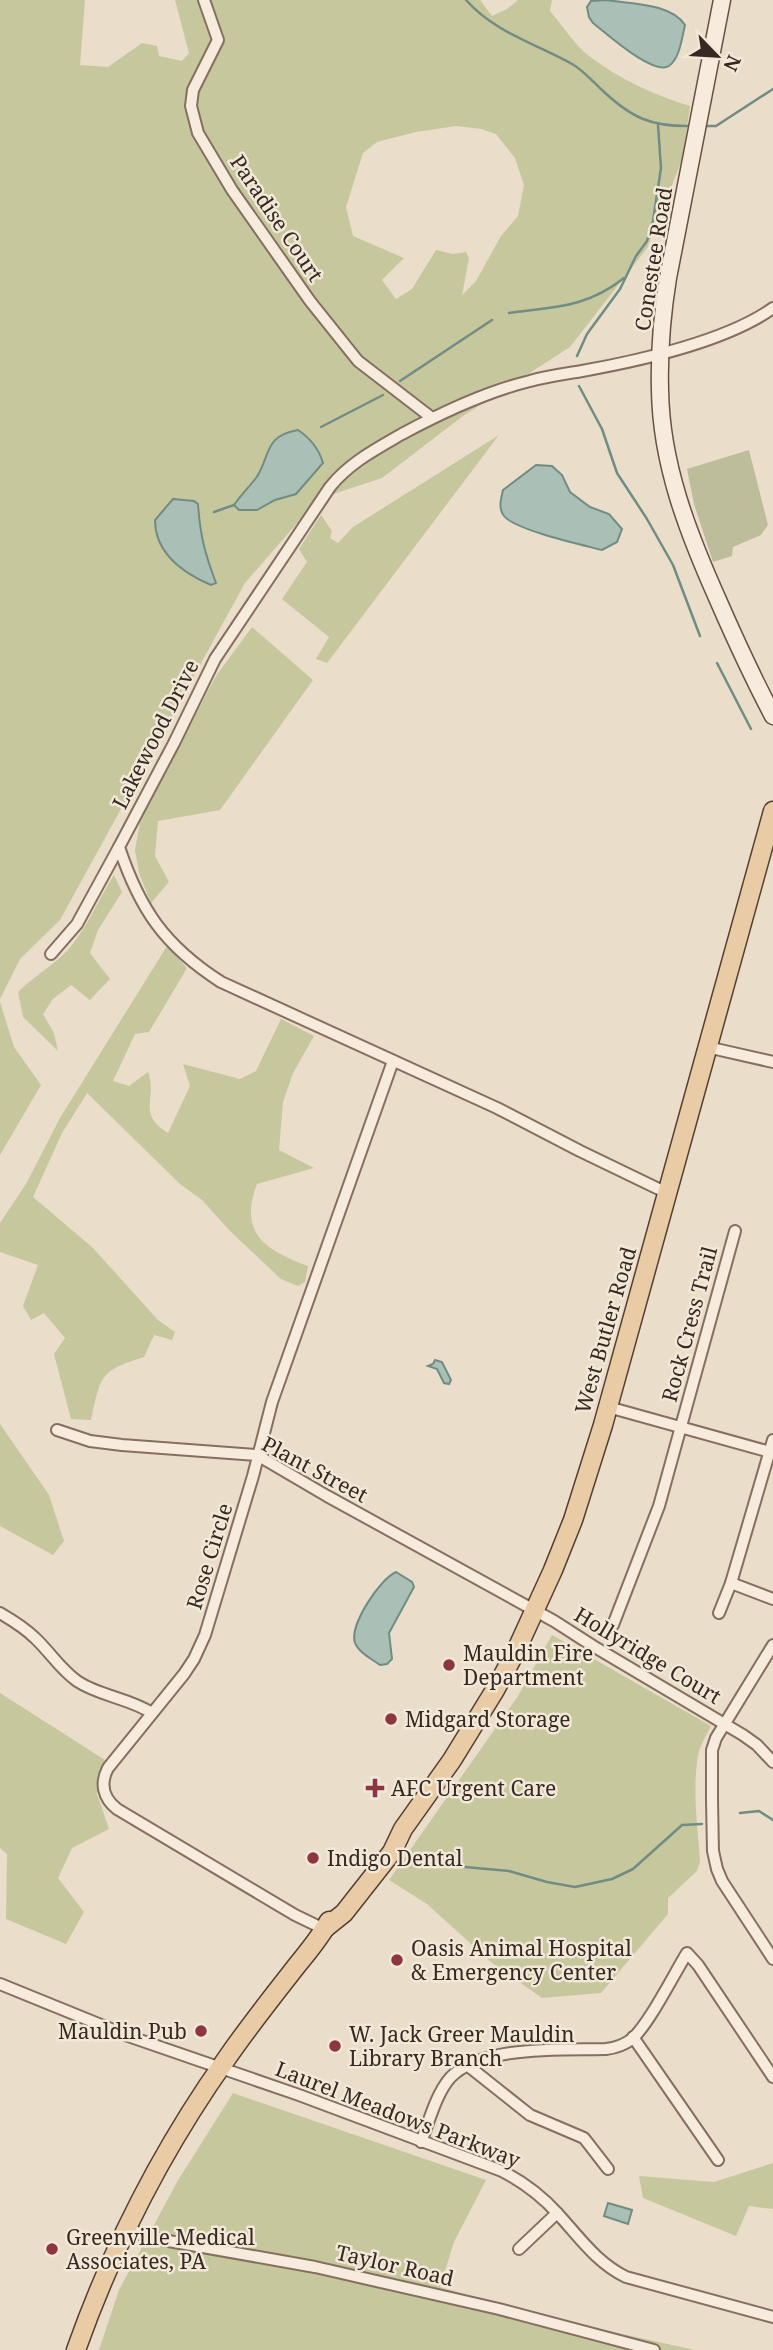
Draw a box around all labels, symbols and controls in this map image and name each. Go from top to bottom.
north arrow [682,21,752,91]
text: N [717,51,747,75]
street label: Paradise Court [224,149,330,287]
street label: Conestee Road [628,185,678,333]
street label: Lakewood Drive [105,655,205,813]
street label: West Butler Road [568,1243,642,1417]
street label: Rock Cress Trail [655,1243,723,1405]
street label: Plant Street [257,1429,373,1509]
street label: Rose Circle [180,1499,238,1613]
street label: Hollyridge Court [569,1600,727,1710]
place label: Mauldin Fire Department [463,1639,593,1691]
marker: Mauldin Fire Department [441,1657,457,1673]
place label: Midgard Storage [405,1705,570,1733]
marker: Midgard Storage [383,1711,399,1727]
place label: AFC Urgent Care [391,1774,556,1802]
marker: AFC Urgent Care [365,1778,385,1798]
place label: Indigo Dental [327,1844,463,1872]
marker: Indigo Dental [305,1850,321,1866]
place label: Oasis Animal Hospital & Emergency Center [411,1934,632,1986]
marker: Oasis Animal Hospital & Emergency Center [389,1952,405,1968]
place label: Mauldin Pub [58,2017,187,2045]
place label: W. Jack Greer Mauldin Library Branch [349,2020,574,2072]
marker: Mauldin Pub [193,2023,209,2039]
marker: W. Jack Greer Mauldin Library Branch [327,2038,343,2054]
street label: Laurel Meadows Parkway [272,2054,525,2174]
place label: Greenville Medical Associates, PA [66,2223,255,2275]
street label: Taylor Road [333,2238,457,2292]
marker: Greenville Medical Associates, PA [44,2241,60,2257]

